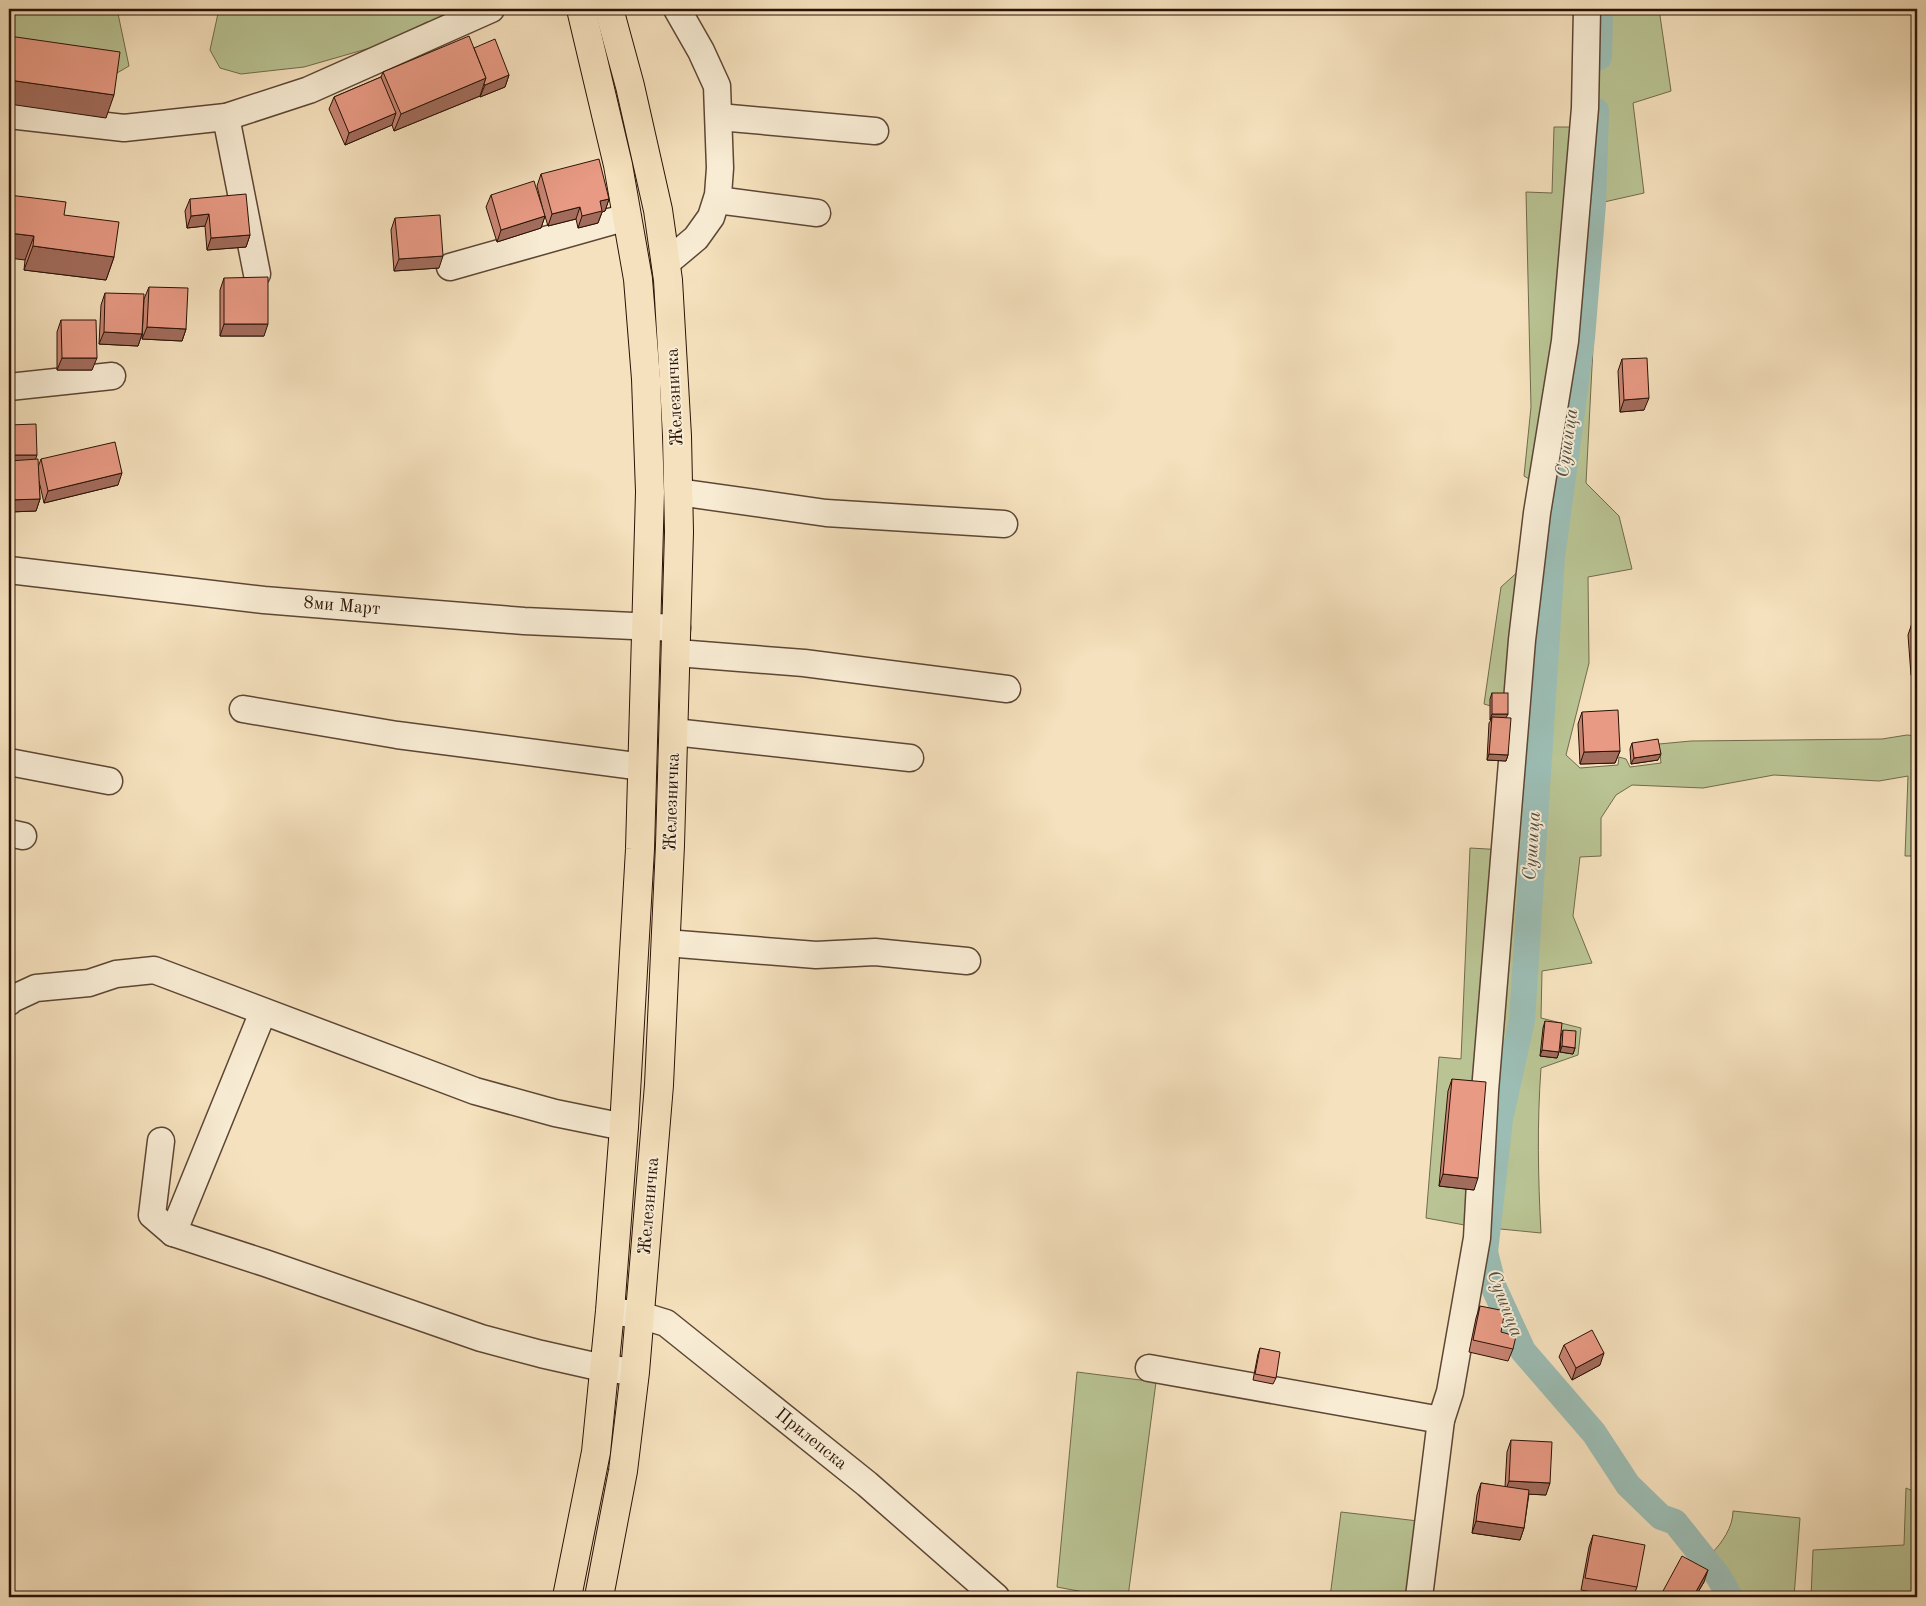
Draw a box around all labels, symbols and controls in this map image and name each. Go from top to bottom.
street label: Железничка [663,347,687,446]
water label: Сушица [1554,407,1582,479]
street label: 8ми Март [303,594,381,618]
street label: Железничка [661,753,683,851]
water label: Сушица [1521,811,1545,881]
street label: Железничка [636,1156,662,1256]
water label: Сушица [1483,1268,1525,1340]
street label: Прилепска [772,1405,850,1473]

